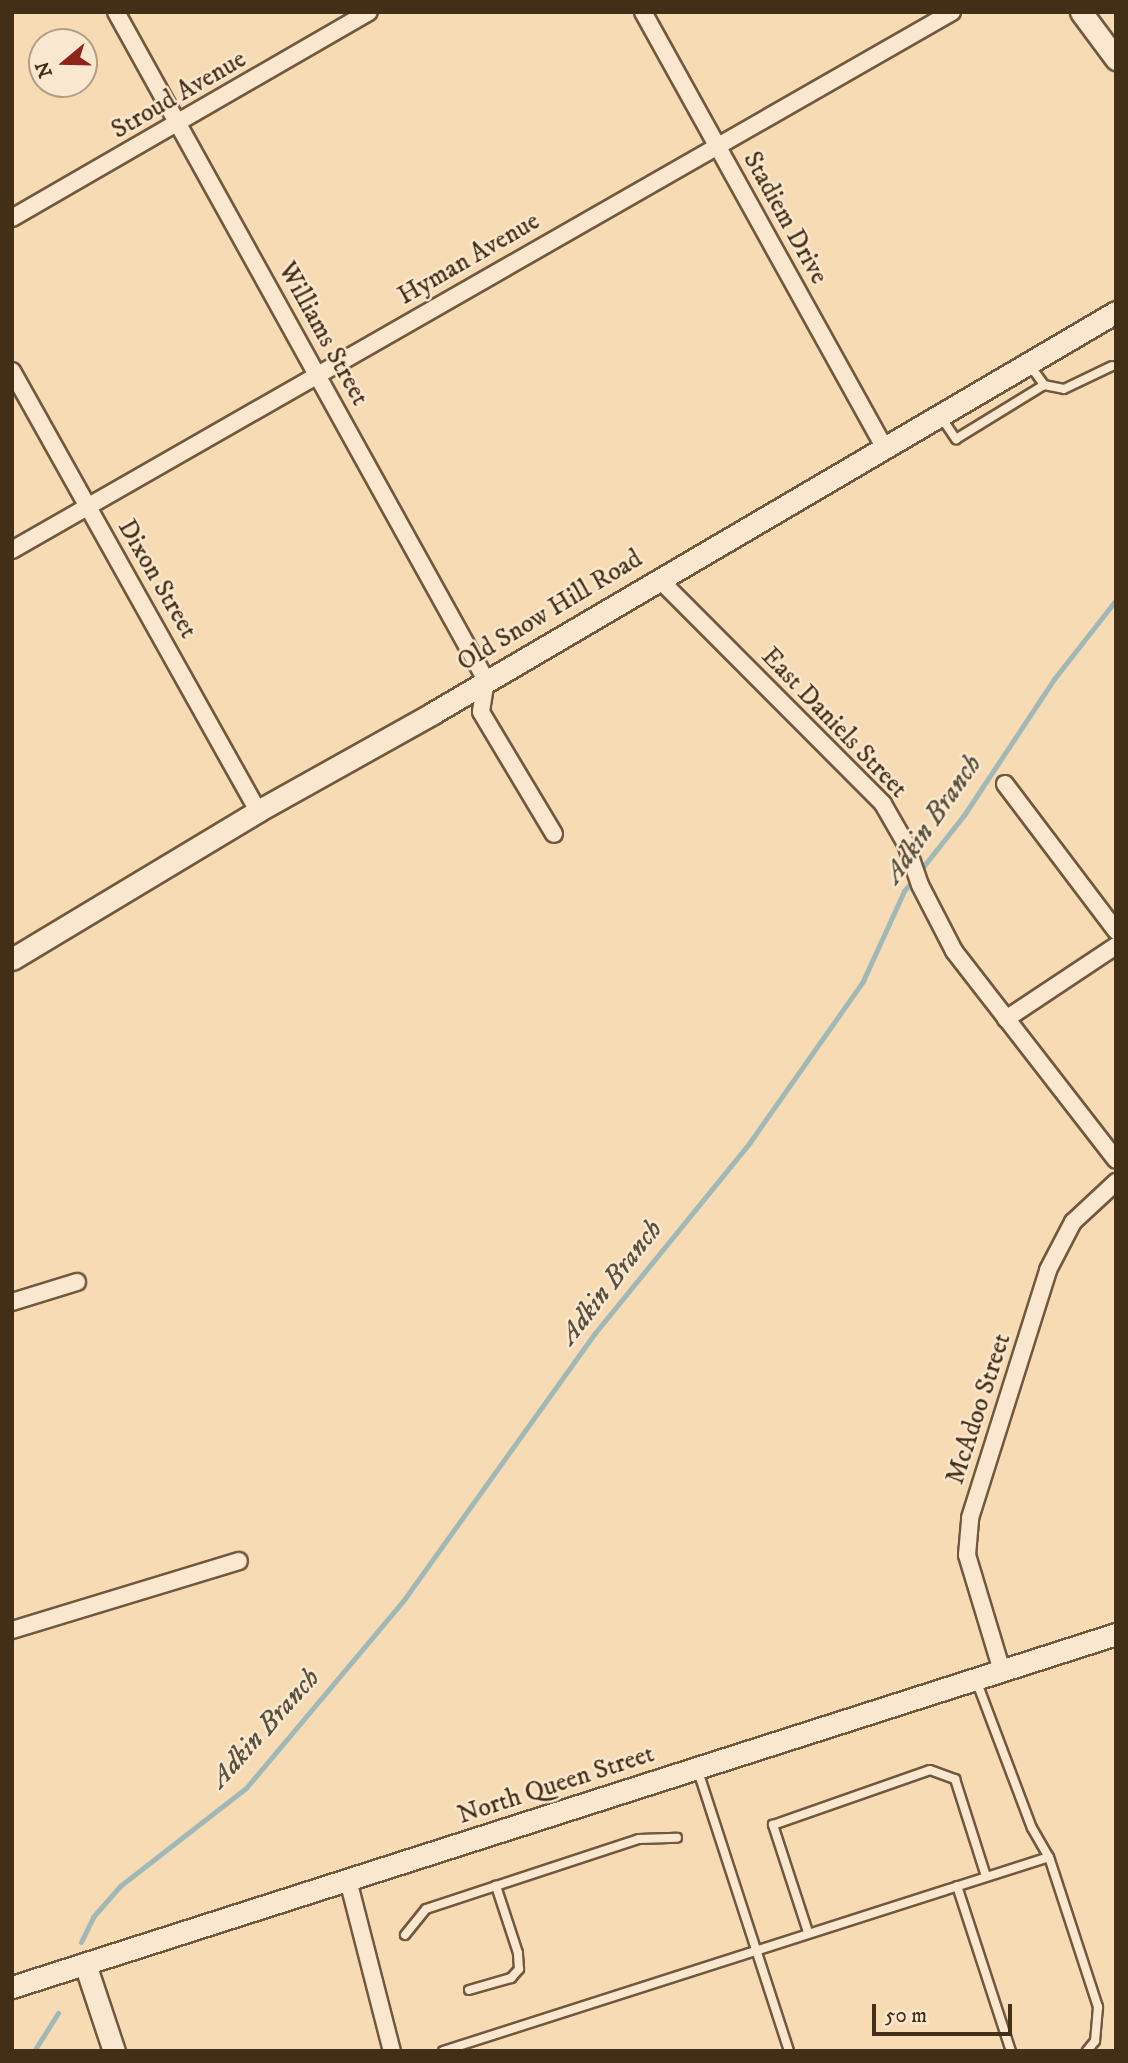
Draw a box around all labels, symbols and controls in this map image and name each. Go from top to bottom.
north arrow [28,28,98,98]
street label: Stroud Avenue [106,44,252,146]
text: N [31,58,58,80]
street label: Stadiem Drive [736,146,834,290]
street label: Hyman Avenue [393,206,545,312]
street label: Williams Street [271,257,375,411]
street label: Dixon Street [110,514,204,644]
street label: Old Snow Hill Road [452,544,648,678]
street label: East Daniels Street [754,641,914,805]
water label: Adkin Branch [877,749,989,889]
water label: Adkin Branch [552,1213,670,1351]
street label: McAdoo Street [940,1330,1018,1488]
water label: Adkin Branch [203,1662,327,1794]
street label: North Queen Street [454,1739,658,1831]
scale bar [876,1990,1016,2034]
text: 50 m [885,2003,927,2029]

